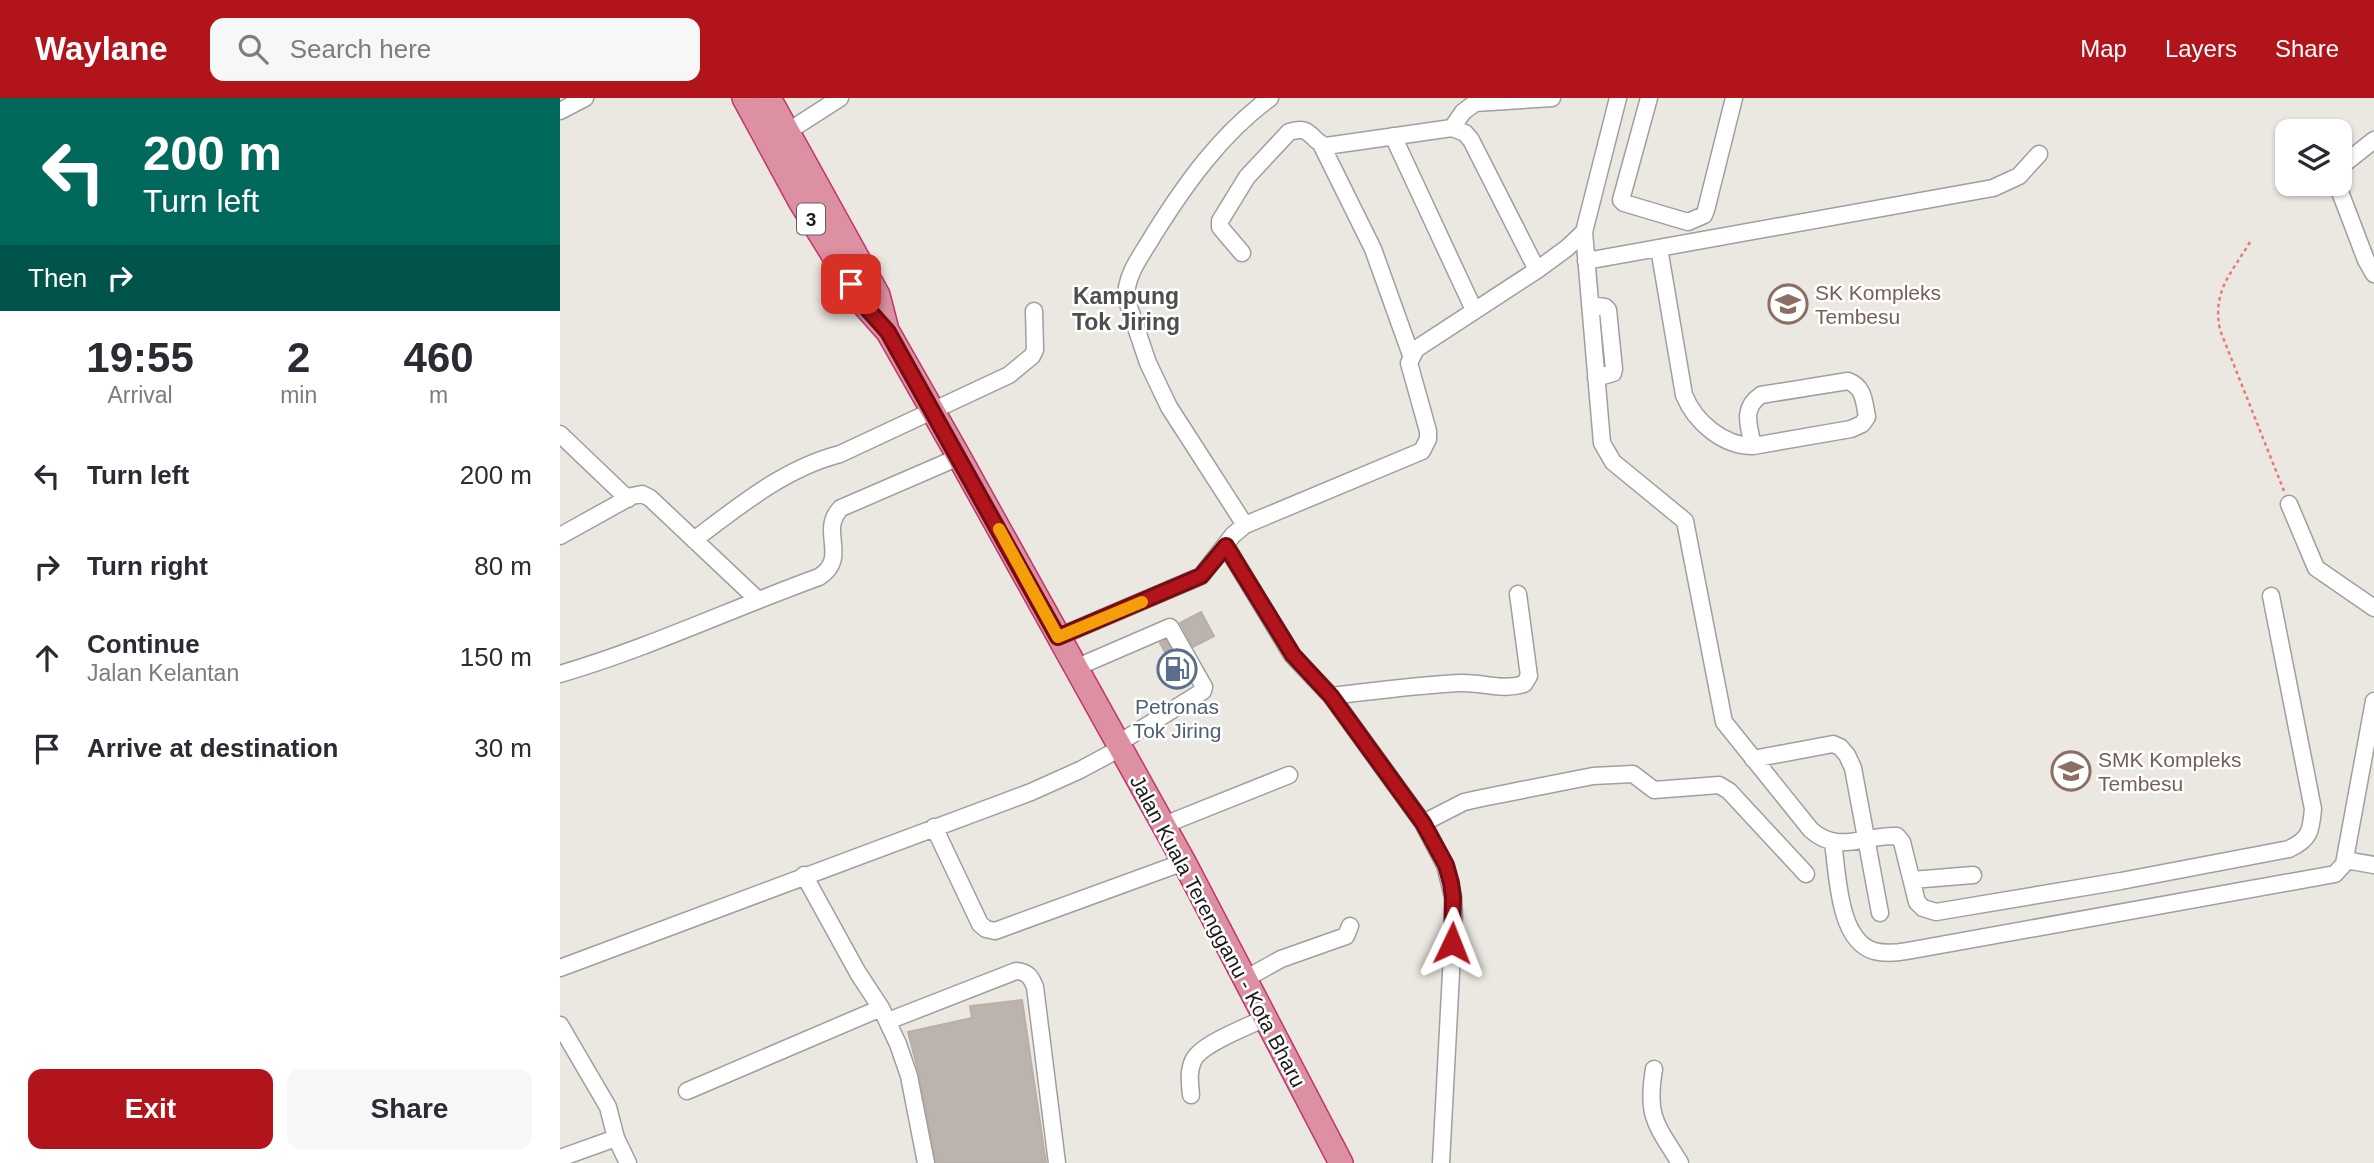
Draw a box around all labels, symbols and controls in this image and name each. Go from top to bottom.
search box [210,18,700,81]
text: Waylane [35,30,168,67]
icon: search [234,30,272,68]
text: Search here [290,34,431,64]
text: Map [2080,35,2127,62]
text: Layers [2165,35,2237,62]
text: Share [2275,35,2339,62]
map controls [2275,119,2352,196]
button: layers [2275,119,2352,196]
icon: left [28,126,119,217]
text: 200 m [143,126,282,180]
text: Turn left [143,183,259,219]
road number: 3 [797,203,825,234]
pin [821,254,881,314]
icon: right [101,259,139,297]
text: Then [28,263,87,293]
icon: arrive [832,265,870,303]
place label: SK Kompleks Tembesu [1815,281,1941,328]
district label: Kampung Tok Jiring [1072,283,1180,335]
school or university icon: SK Kompleks Tembesu [1767,283,1809,325]
text: 19:55 [86,334,194,381]
text: 2 [287,334,310,381]
text: 460 [404,334,474,381]
text: Arrival [107,382,173,408]
text: min [280,382,317,408]
text: m [429,382,448,408]
icon: left [28,457,66,495]
text: Turn left [87,460,189,490]
text: 200 m [460,460,532,490]
icon: right [28,548,66,586]
text: Turn right [87,551,208,581]
text: 80 m [474,551,532,581]
text: Continue [87,629,200,659]
icon: ahead [28,639,66,677]
text: 150 m [460,642,532,672]
fuel station icon: Petronas Tok Jiring [1156,648,1198,690]
text: Jalan Kelantan [87,660,239,686]
place label: Petronas Tok Jiring [1133,695,1221,742]
icon: arrive [28,730,66,768]
text: Arrive at destination [87,733,338,763]
text: 30 m [474,733,532,763]
place label: SMK Kompleks Tembesu [2098,748,2242,795]
school or university icon: SMK Kompleks Tembesu [2050,750,2092,792]
street label: Jalan Kuala Terengganu - Kota Bharu [1126,771,1310,1091]
position arrow [1415,906,1489,980]
button: Exit [28,1069,273,1149]
button: Share [287,1069,532,1149]

